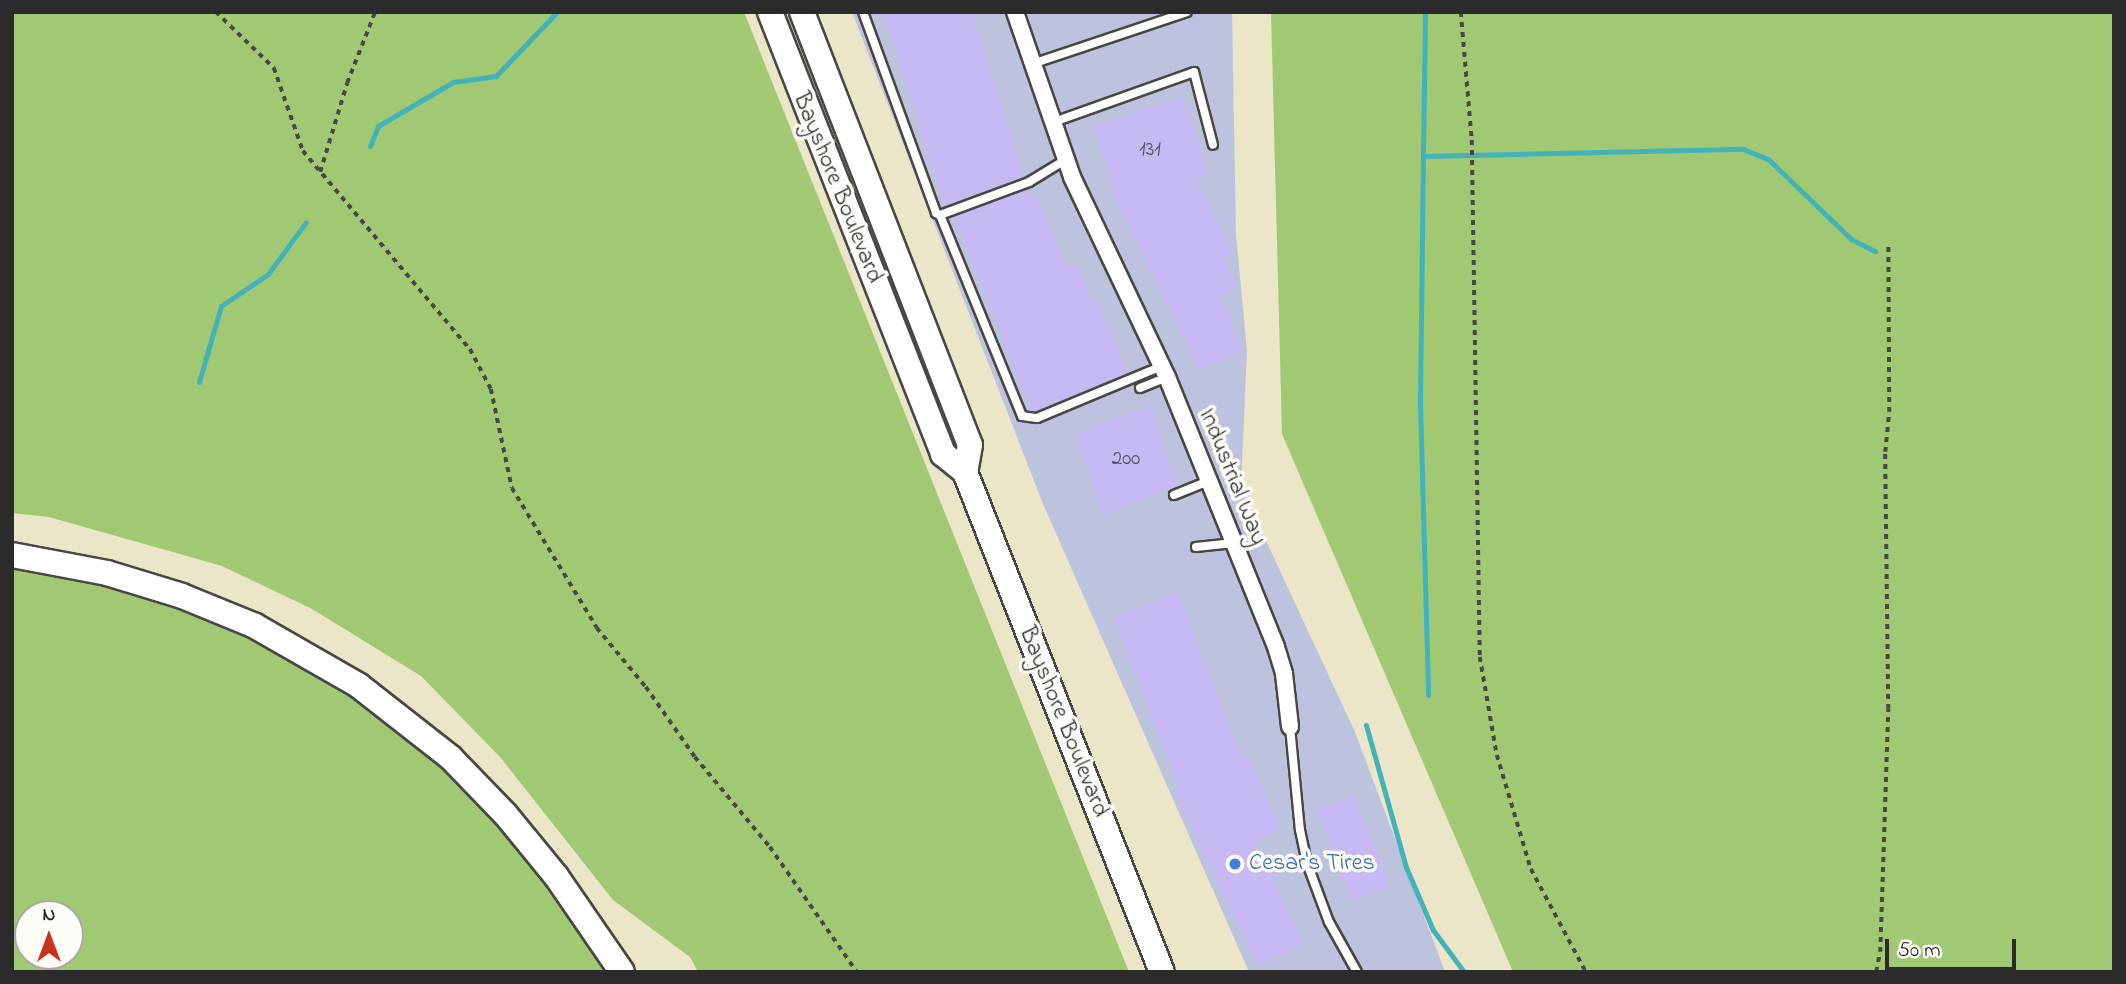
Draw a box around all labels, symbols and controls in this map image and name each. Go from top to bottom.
street label: Bayshore Boulevard [786,89,888,287]
house number: 131 [1139,137,1161,163]
street label: Industrial Way [1192,405,1272,549]
house number: 200 [1112,446,1140,472]
street label: Bayshore Boulevard [1012,623,1114,821]
place label: Cesar's Tires [1249,850,1375,878]
marker: Cesar's Tires [1227,856,1243,872]
north arrow [14,900,84,970]
text: N [43,902,55,929]
scale bar [1888,925,2019,969]
text: 50 m [1898,936,1941,966]

